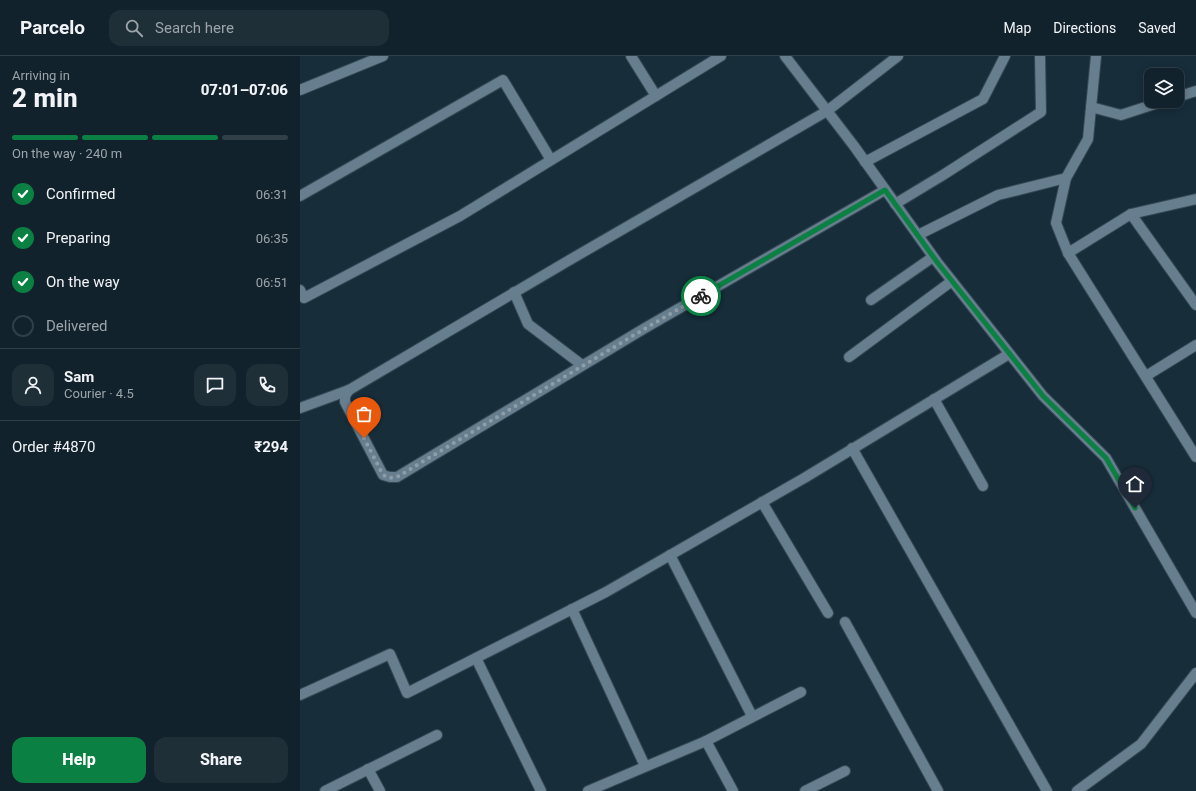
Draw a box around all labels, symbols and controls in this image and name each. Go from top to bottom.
search box [109,10,389,46]
text: Parcelo [20,16,85,39]
icon: search [123,17,145,39]
text: Search here [155,19,234,37]
text: Map [1004,20,1031,36]
text: Directions [1053,20,1116,36]
text: Saved [1138,20,1176,36]
text: Arriving in [12,68,70,83]
map controls [1144,68,1184,108]
button: layers [1144,68,1184,108]
text: 07:01–07:06 [201,81,288,99]
text: 2 min [12,83,78,113]
text: On the way · 240 m [12,146,122,161]
icon: check [12,183,34,205]
text: Confirmed [46,185,116,203]
text: 06:31 [256,187,288,202]
icon: check [12,227,34,249]
text: Preparing [46,229,110,247]
text: 06:35 [256,231,288,246]
icon: check [12,271,34,293]
text: On the way [46,273,120,291]
text: 06:51 [256,275,288,290]
courier [681,276,721,316]
icon: bike [690,285,712,307]
text: Delivered [46,317,108,335]
button: person [12,364,54,406]
button: chat [194,364,236,406]
button: phone [246,364,288,406]
text: Sam [64,368,94,386]
text: Courier · 4.5 [64,386,134,401]
pin [347,397,381,438]
icon: bag [353,403,375,425]
text: Order #4870 [12,438,95,456]
text: ₹294 [254,438,288,456]
pin [1118,467,1152,508]
icon: home [1124,473,1146,495]
button: Help [12,737,146,783]
button: Share [154,737,288,783]

